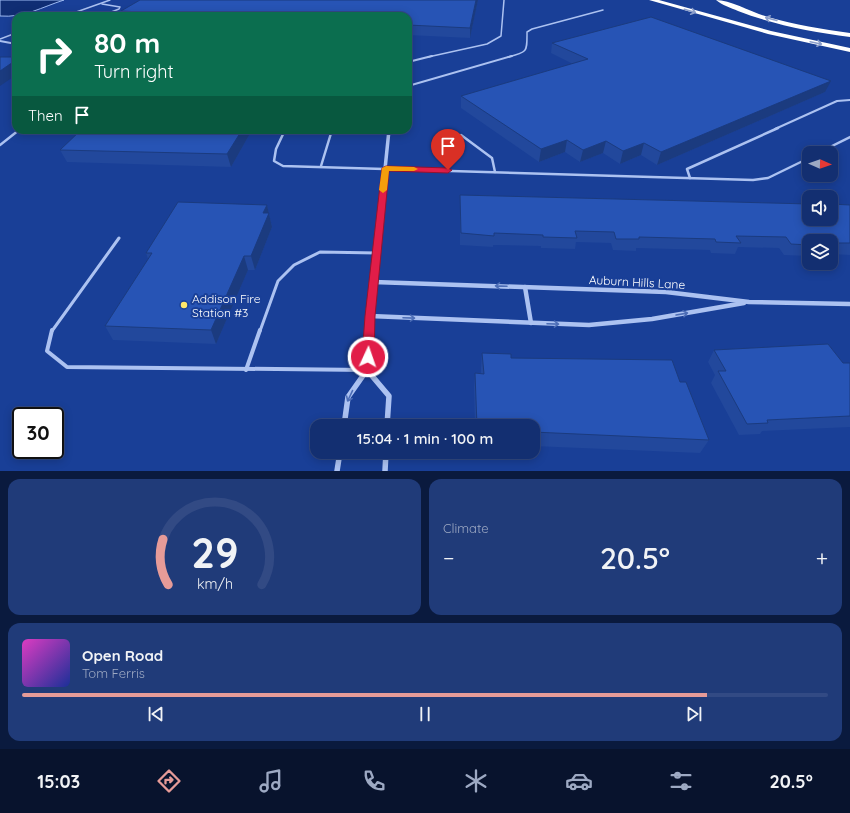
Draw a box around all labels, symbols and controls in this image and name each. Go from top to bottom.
one-way arrow [683,8,696,15]
one-way arrow [764,15,777,22]
text: 80 m [94,25,160,60]
icon: right [28,28,80,80]
one-way arrow [809,39,822,47]
text: Turn right [94,60,174,83]
icon: arrive [71,104,93,126]
text: Then [28,106,63,125]
pin [431,129,465,170]
icon: arrive [437,135,459,157]
north arrow [802,146,838,182]
map controls [802,146,838,270]
button: sound [802,190,838,226]
button: layers [802,234,838,270]
street label: Auburn Hills Lane [588,272,686,292]
one-way arrow [495,283,508,290]
place label: Addison Fire Station #3 [192,291,261,320]
marker: Addison Fire Station #3 [179,300,189,310]
one-way arrow [675,310,688,318]
one-way arrow [402,314,415,322]
one-way arrow [546,320,559,328]
position arrow [347,336,389,378]
one-way arrow [346,390,353,402]
speed limit sign: 30 [12,407,64,459]
text: 15:04 · 1 min · 100 m [357,429,493,448]
text: Climate [443,520,489,536]
text: 29 [191,526,238,578]
text: 20.5° [600,539,670,577]
text: − [443,544,454,572]
text: + [816,544,828,572]
text: km/h [196,575,233,593]
text: Open Road [82,646,163,665]
text: Tom Ferris [82,665,145,681]
icon: previous [145,703,167,725]
icon: pause [414,703,436,725]
icon: next [683,703,705,725]
icon: directions [155,767,183,795]
icon: music [257,767,285,795]
icon: phone [360,767,388,795]
icon: climate [462,767,490,795]
icon: car [565,767,593,795]
icon: filters [667,767,695,795]
text: 15:03 [37,770,80,793]
text: 20.5° [770,770,813,793]

